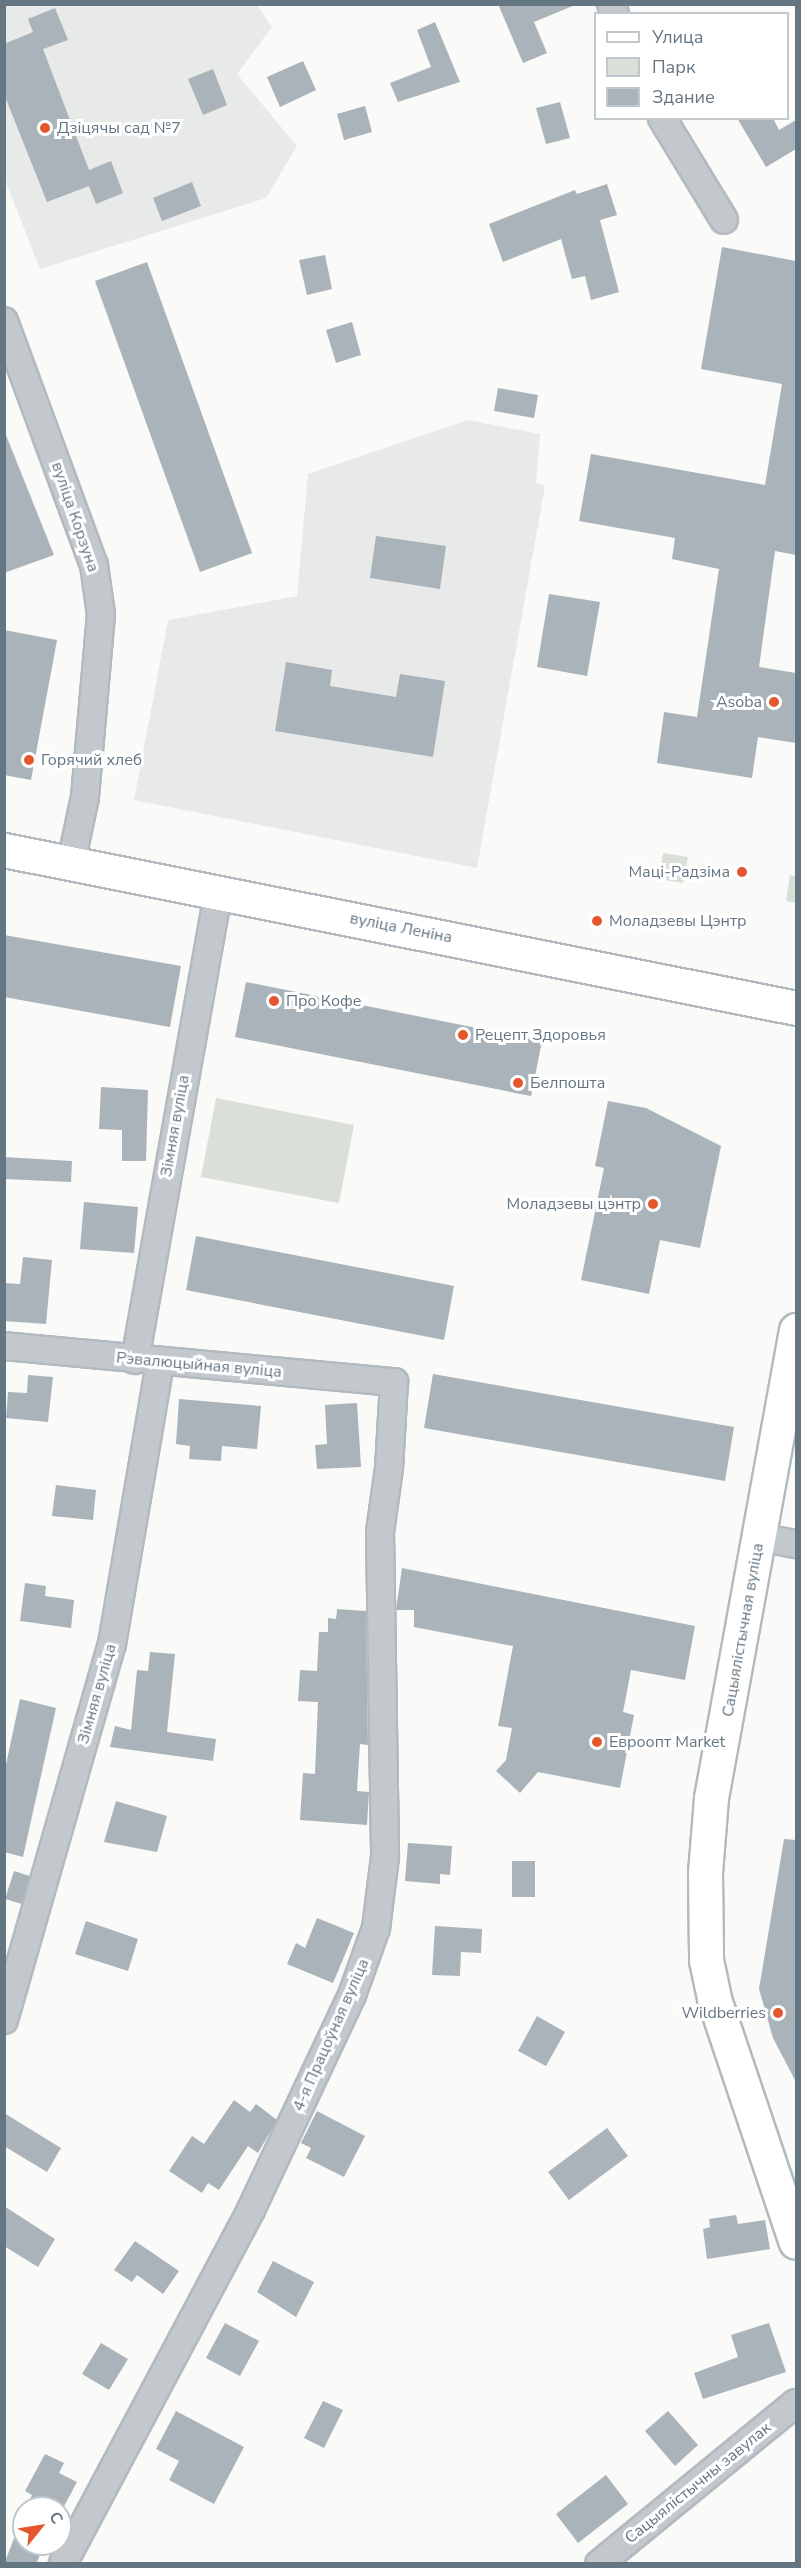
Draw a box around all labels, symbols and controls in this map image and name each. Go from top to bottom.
legend [594,12,789,120]
text: Улица [652,25,703,49]
text: Парк [652,55,695,79]
text: Здание [652,85,715,109]
place label: Дзіцячы сад №7 [57,118,181,138]
marker: Дзіцячы сад №7 [38,121,52,135]
street label: вуліца Корзуна [47,459,103,575]
place label: Asoba [716,692,762,712]
marker: Asoba [767,695,781,709]
place label: Горячий хлеб [41,750,142,770]
marker: Горячий хлеб [22,753,36,767]
place label: Маці-Радзіма [628,862,730,882]
marker: Маці-Радзіма [735,865,749,879]
street label: вуліца Леніна [348,909,454,947]
place label: Моладзевы Цэнтр [609,911,747,931]
marker: Моладзевы Цэнтр [590,914,604,928]
place label: Про Кофе [286,991,361,1011]
marker: Про Кофе [267,994,281,1008]
place label: Рецепт Здоровья [475,1025,606,1045]
marker: Рецепт Здоровья [456,1028,470,1042]
street label: Зімняя вуліца [157,1073,193,1179]
place label: Белпошта [530,1073,605,1093]
marker: Белпошта [511,1076,525,1090]
place label: Моладзевы цэнтр [507,1194,641,1214]
marker: Моладзевы цэнтр [646,1197,660,1211]
street label: Рэвалюцыйная вуліца [115,1348,283,1382]
street label: Сацыялістычная вуліца [718,1542,768,1718]
street label: Зімняя вуліца [74,1642,120,1746]
place label: Евроопт Market [609,1732,725,1752]
marker: Евроопт Market [590,1735,604,1749]
street label: 4-я Працоўная вуліца [289,1956,373,2114]
place label: Wildberries [681,2003,766,2023]
marker: Wildberries [771,2006,785,2020]
street label: Сацыялістычны завулак [621,2418,775,2548]
north arrow [12,2496,72,2556]
text: С [44,2508,68,2528]

